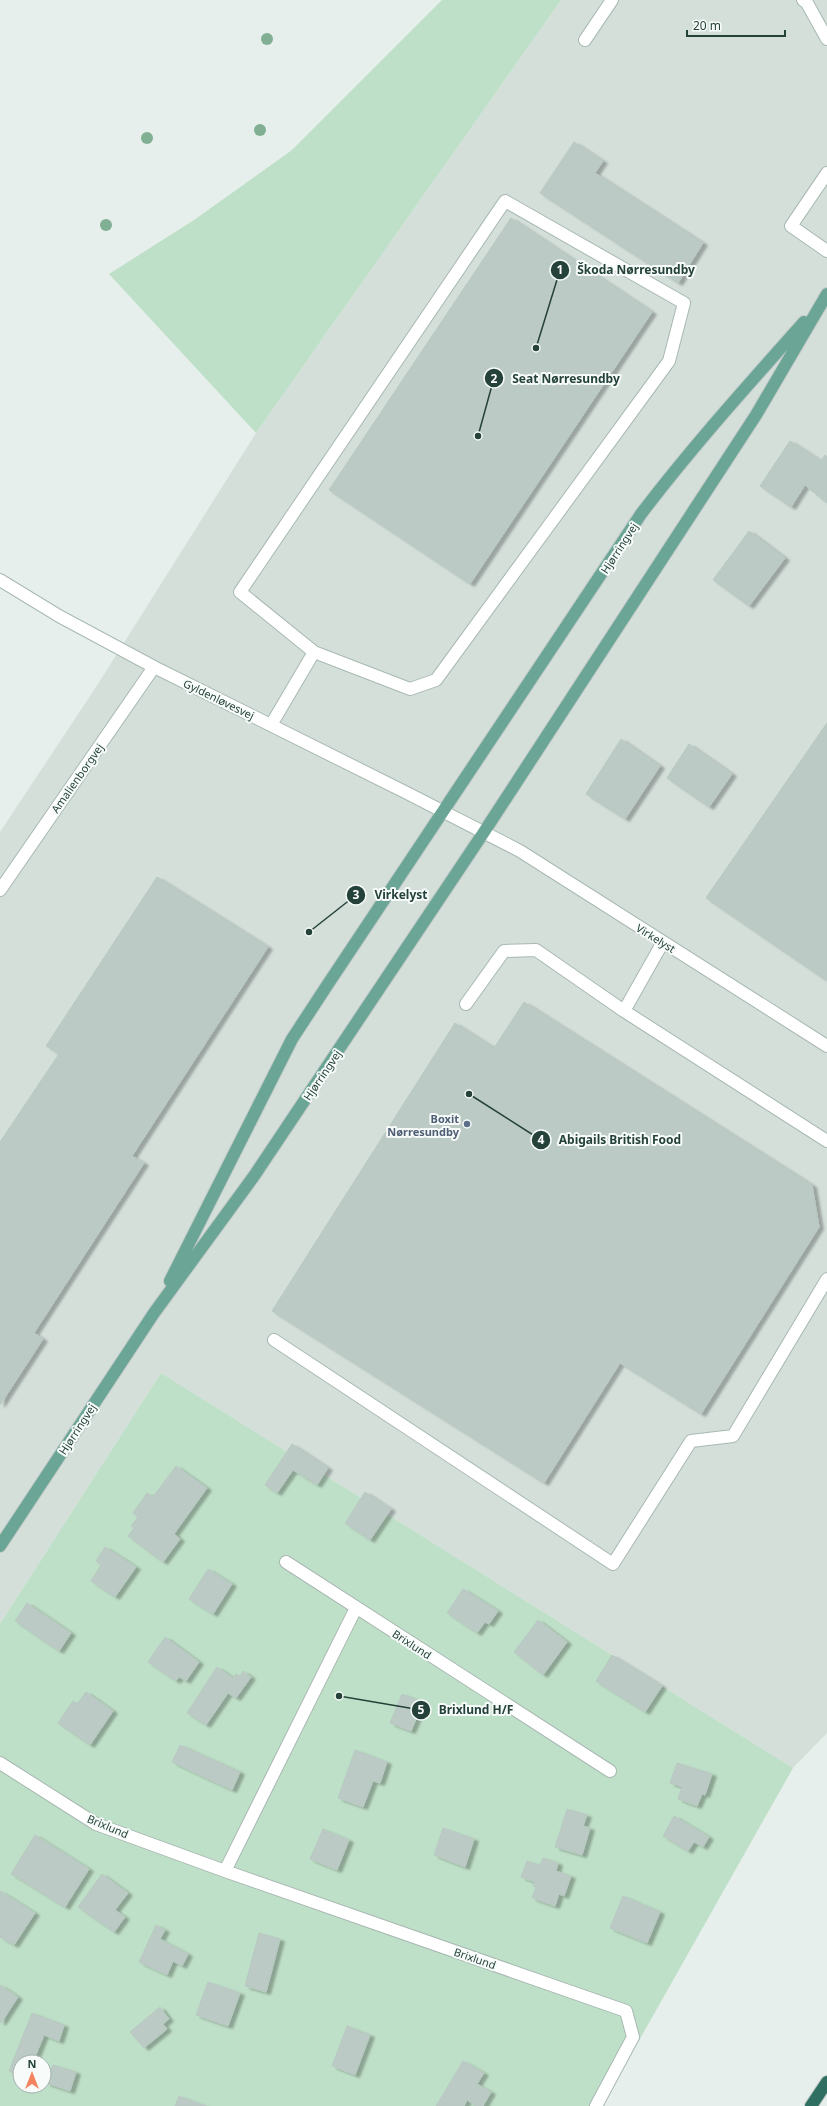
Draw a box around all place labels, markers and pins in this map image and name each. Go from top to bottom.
callout: Škoda Nørresundby [550,258,703,282]
callout: Seat Nørresundby [484,366,628,390]
callout: Virkelyst [346,883,435,907]
place label: Boxit Nørresundby [387,1111,460,1139]
marker: Boxit Nørresundby [462,1119,472,1129]
callout: Abigails British Food [531,1128,689,1152]
callout: Brixlund H/F [411,1698,521,1722]

